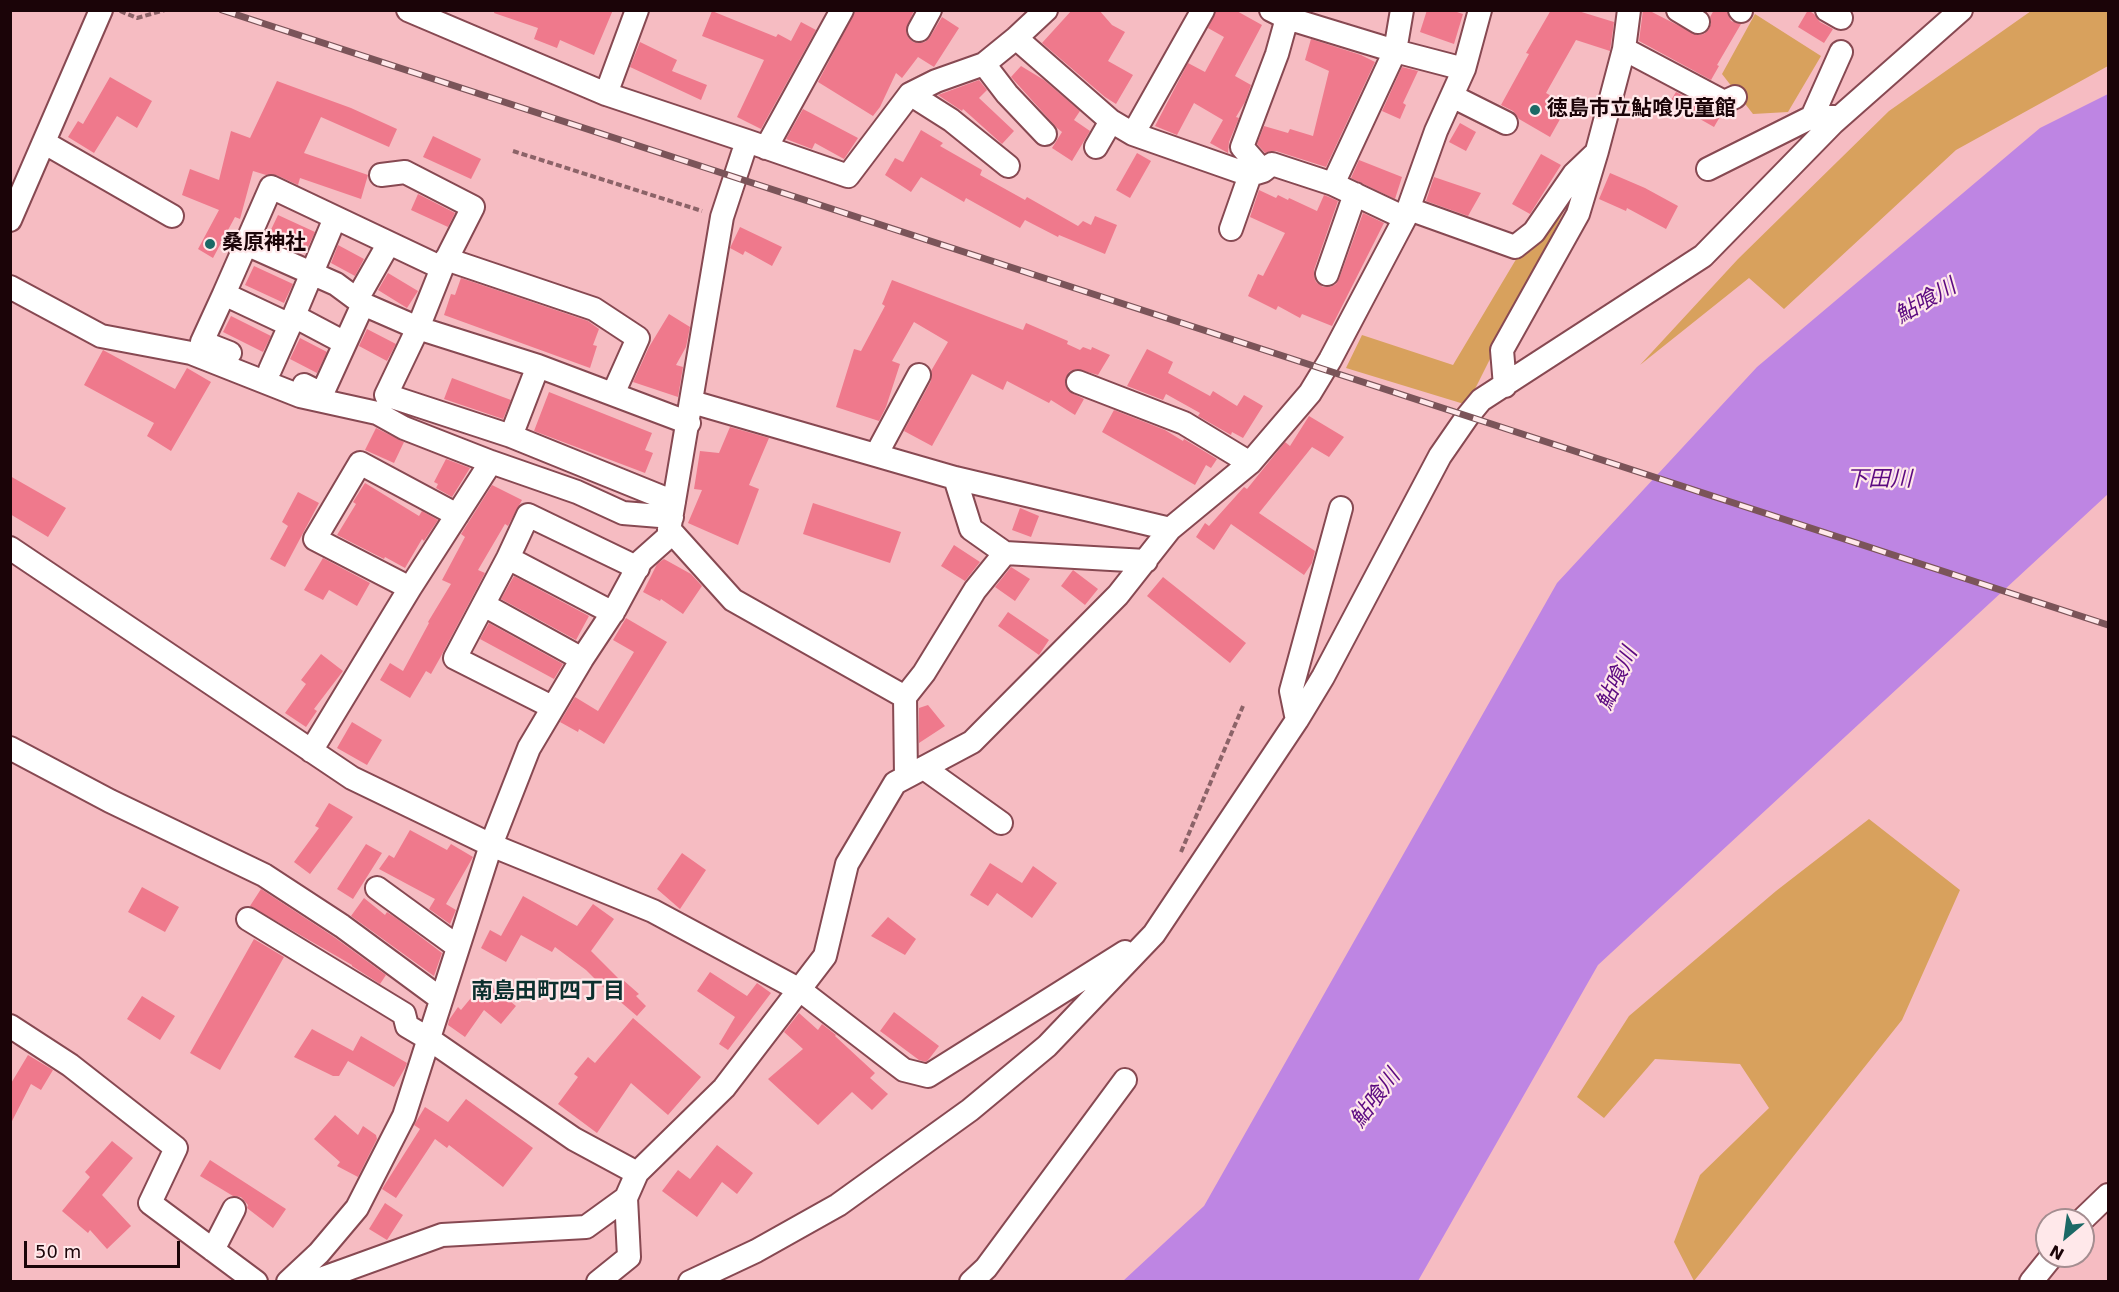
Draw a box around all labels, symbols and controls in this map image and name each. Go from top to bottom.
place label: 徳島市立鮎喰児童館 [1547,97,1736,123]
marker: 徳島市立鮎喰児童館 [1528,103,1542,117]
place label: 桑原神社 [222,231,306,257]
marker: 桑原神社 [203,237,217,251]
water label: 鮎喰川 [1891,274,1961,330]
water label: 下田川 [1846,467,1912,493]
water label: 鮎喰川 [1592,644,1644,714]
district label: 南島田町四丁目 [471,979,625,1005]
water label: 鮎喰川 [1346,1065,1406,1133]
north arrow [2035,1208,2095,1268]
scale bar [27,1229,183,1267]
text: 50 m [35,1241,81,1262]
text: N [2047,1241,2067,1264]

